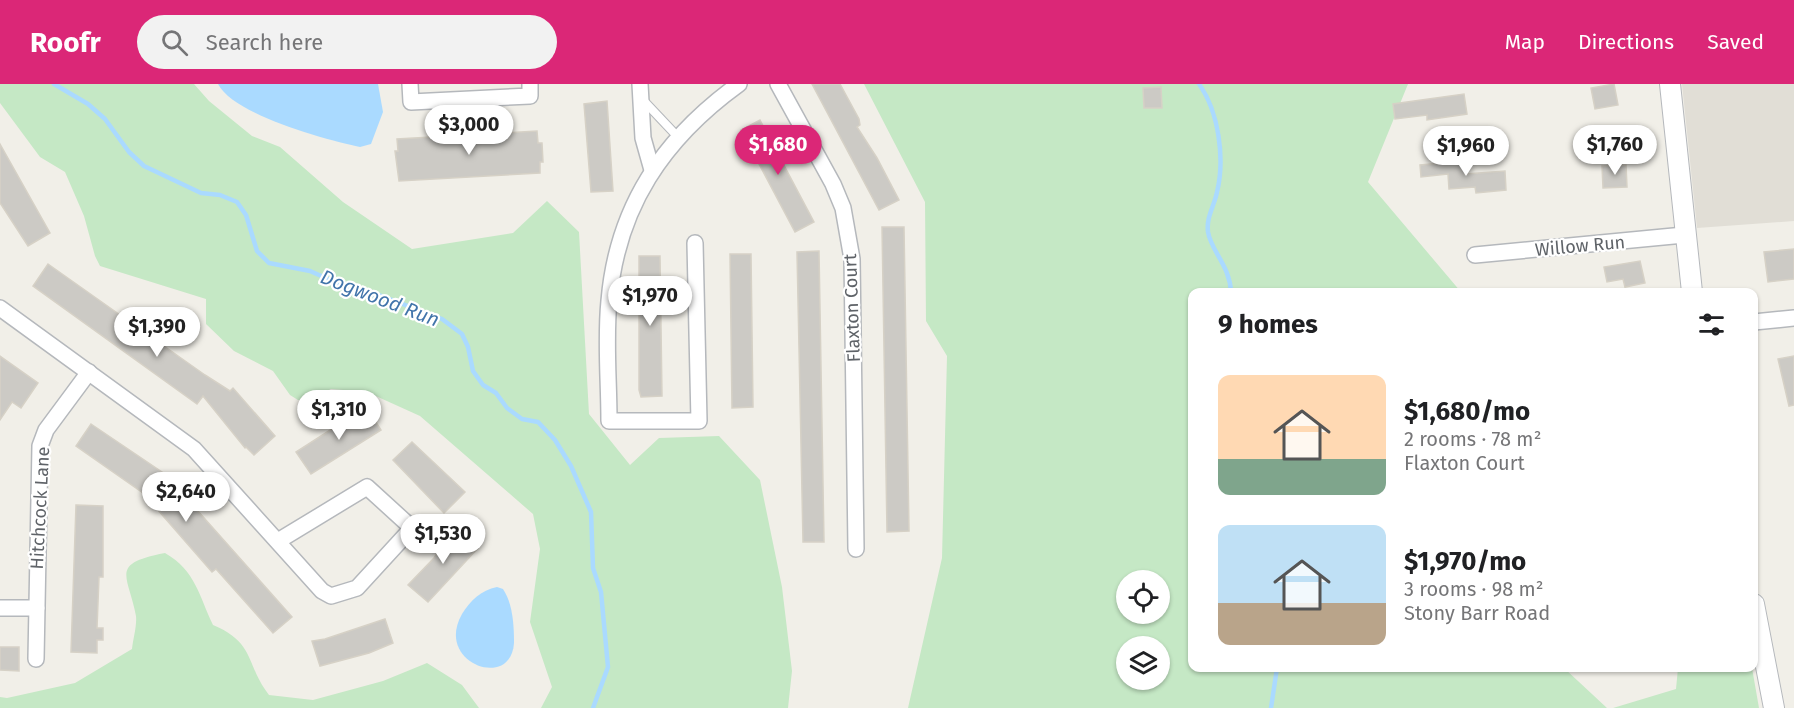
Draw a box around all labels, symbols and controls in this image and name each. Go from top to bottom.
search box [137,15,557,69]
text: Roofr [30,26,101,59]
icon: search [158,26,191,59]
text: Search here [206,29,323,56]
text: Map [1505,29,1545,55]
text: Directions [1578,29,1674,55]
text: Saved [1707,29,1764,55]
pin: $3,000 [420,105,518,156]
text: $3,000 [439,112,500,136]
pin: $1,680 [729,125,827,176]
pin: $1,760 [1566,125,1664,176]
pin: $1,960 [1417,126,1515,177]
text: $1,680 [749,132,807,156]
text: $1,760 [1587,132,1643,156]
text: $1,960 [1437,133,1495,157]
street label: Willow Run [1534,231,1626,261]
street label: Flaxton Court [839,253,865,363]
water label: Dogwood Run [317,264,443,332]
pin: $1,970 [601,276,699,327]
text: $1,970 [622,283,678,307]
pin: $1,390 [108,307,206,358]
icon: filters [1695,308,1728,341]
text: 9 homes [1218,309,1318,340]
text: $1,390 [128,314,186,338]
pin: $1,310 [290,390,388,441]
text: $1,680/mo [1404,396,1530,427]
text: $1,310 [311,397,367,421]
icon: home [1266,399,1338,471]
text: 2 rooms · 78 m² [1404,427,1541,451]
street label: Hitchcock Lane [26,446,54,570]
text: Flaxton Court [1404,451,1525,475]
pin: $2,640 [137,472,235,523]
text: $2,640 [156,479,216,503]
pin: $1,530 [394,514,492,565]
text: $1,530 [414,521,472,545]
text: $1,970/mo [1404,546,1526,577]
icon: home [1266,549,1338,621]
map controls [1116,570,1170,690]
button: locate [1116,570,1170,624]
text: 3 rooms · 98 m² [1404,577,1544,601]
text: Stony Barr Road [1404,601,1550,625]
button: layers [1116,636,1170,690]

